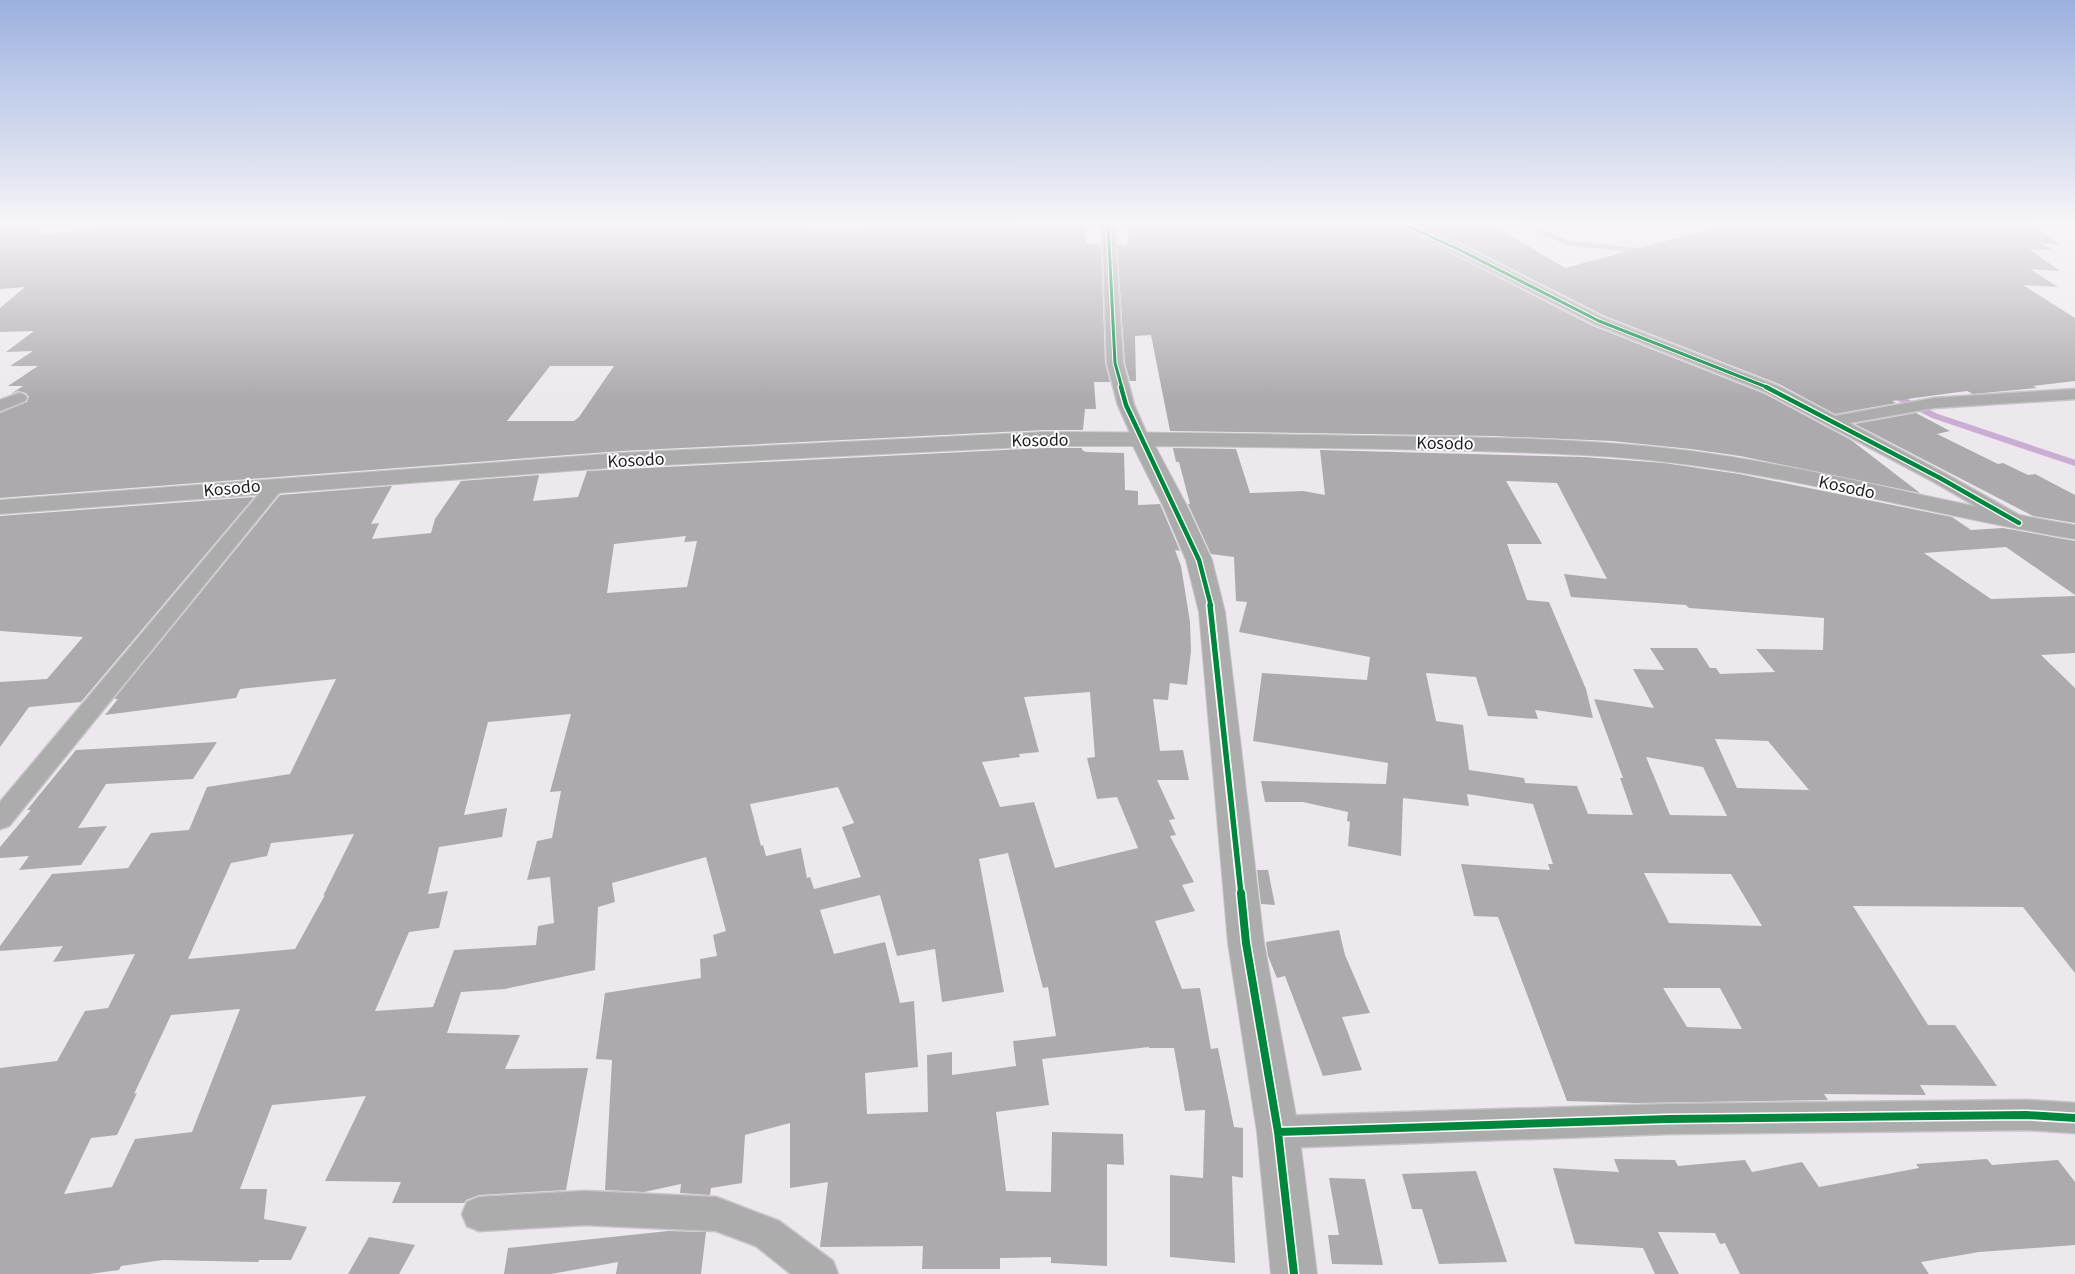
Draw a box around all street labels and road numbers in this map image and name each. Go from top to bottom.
street label: Kosodo [1011,428,1069,453]
street label: Kosodo [1416,431,1474,456]
street label: Kosodo [607,447,665,474]
street label: Kosodo [1816,469,1877,506]
street label: Kosodo [203,474,262,503]

